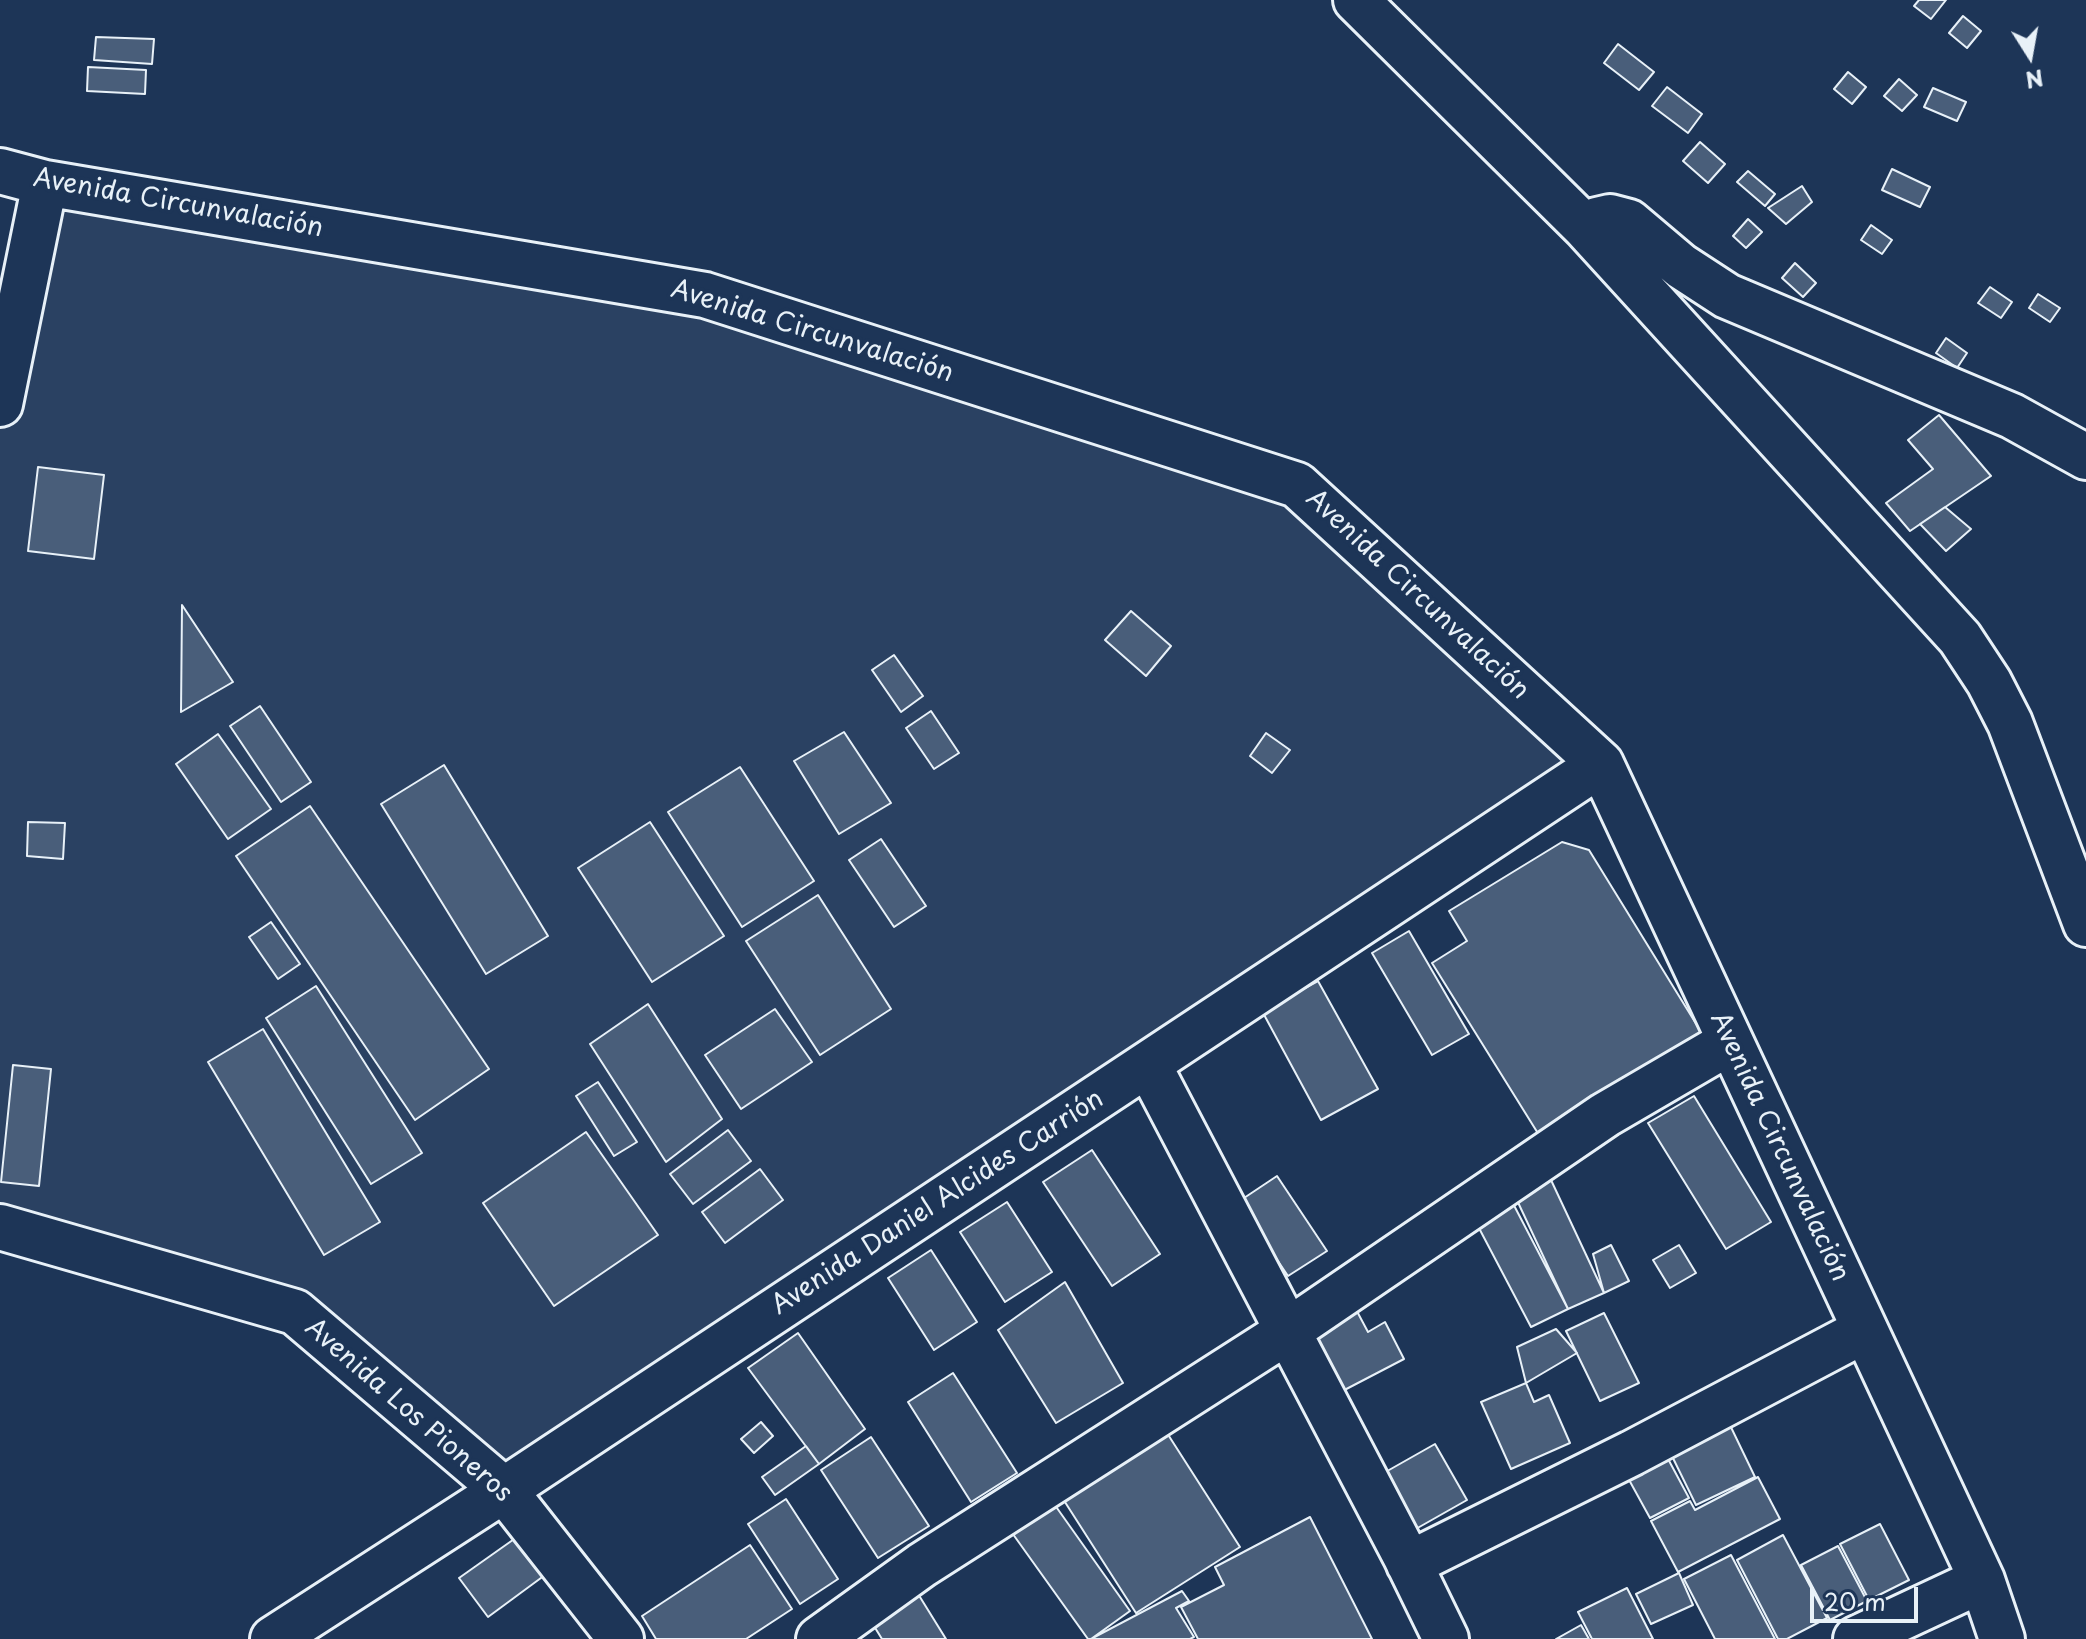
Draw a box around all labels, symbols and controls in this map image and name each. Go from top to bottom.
north arrow [1990,16,2070,96]
text: N [2023,62,2046,98]
street label: Avenida Circunvalación [31,163,325,245]
street label: Avenida Circunvalación [667,274,957,390]
street label: Avenida Circunvalación [1299,484,1535,706]
street label: Avenida Circunvalación [1703,1007,1855,1287]
street label: Avenida Daniel Alcides Carrión [766,1084,1110,1322]
street label: Avenida Los Pioneros [298,1313,518,1509]
scale bar [1814,1571,1922,1621]
text: 20 m [1824,1583,1886,1619]

